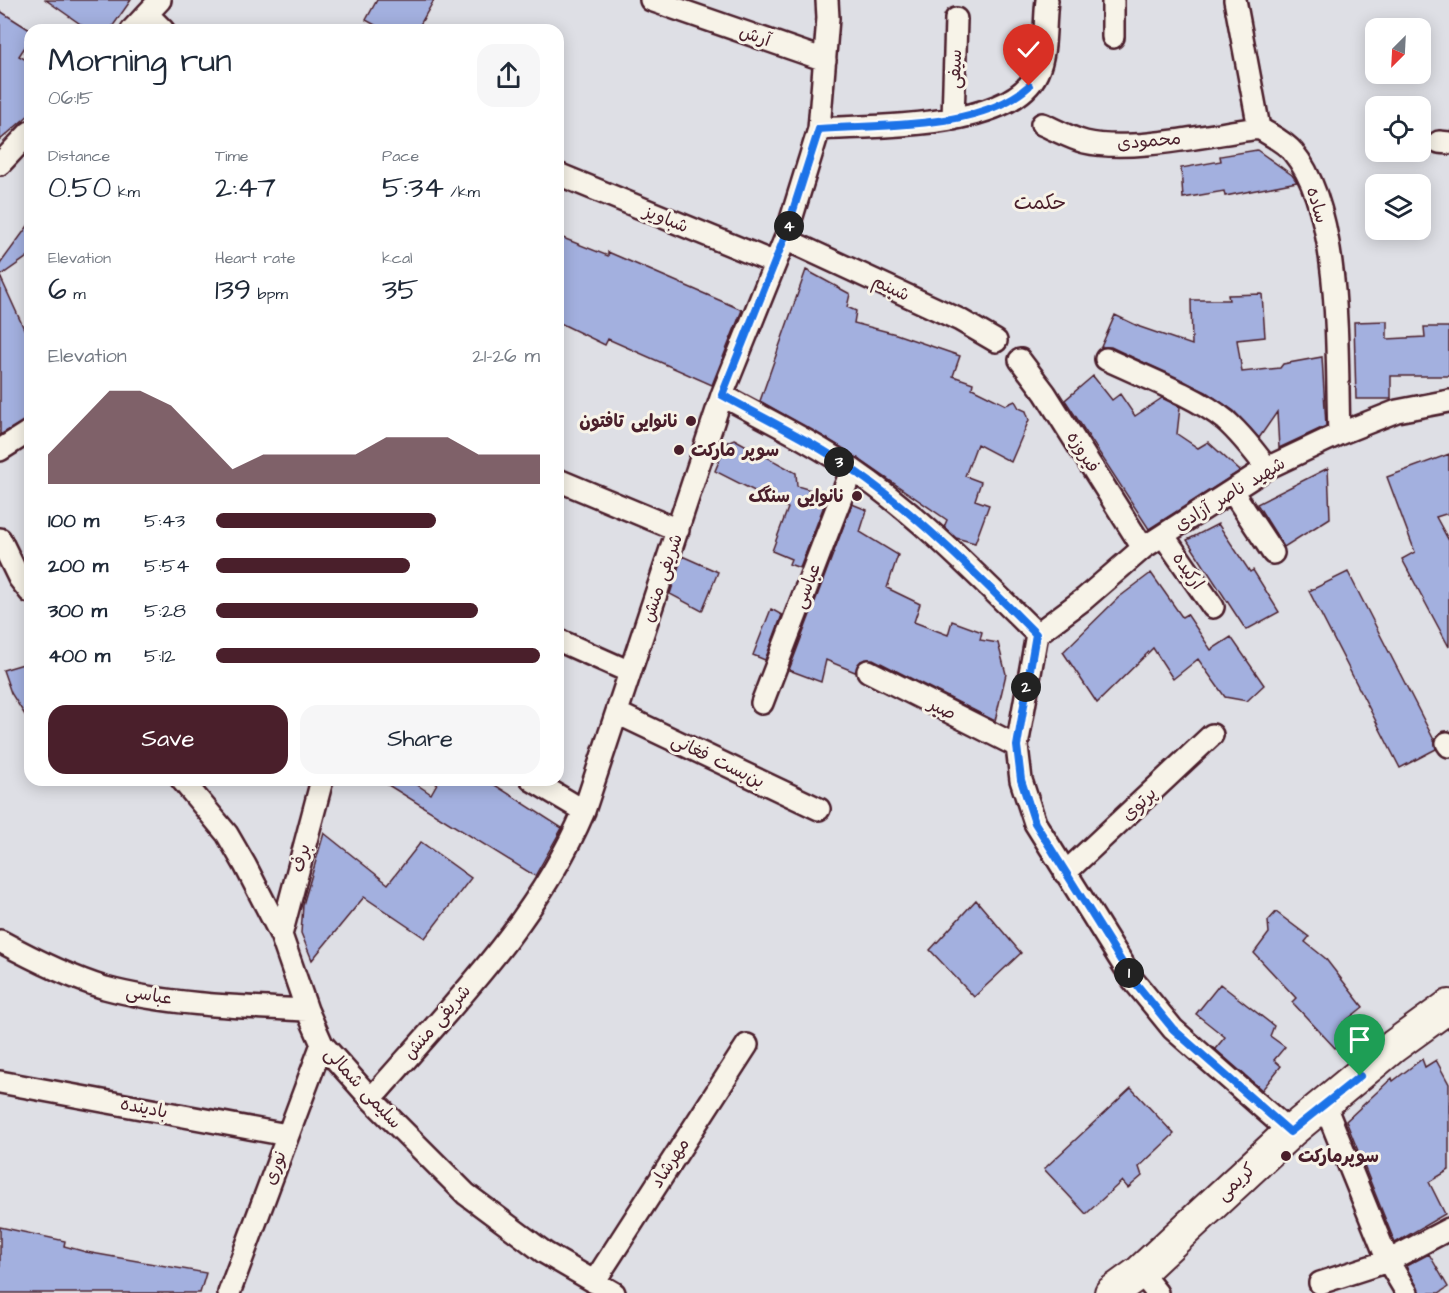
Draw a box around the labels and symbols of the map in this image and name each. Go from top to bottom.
north arrow [1365,18,1431,84]
street label: آرش [736,19,775,53]
pin [1003,24,1054,86]
street label: سیفی [942,49,968,89]
street label: محمودی [1116,126,1182,156]
street label: ساده [1300,184,1334,226]
district label: حکمت [1014,189,1066,217]
street label: شباویز [638,198,692,239]
pin: 4 [774,211,804,241]
street label: شبنم [868,269,914,308]
place label: نانوایی تافتون [579,409,679,434]
marker: نانوایی تافتون [684,414,698,428]
street label: فیروزه [1061,426,1105,478]
place label: سوپر مارکت [691,438,779,463]
marker: سوپر مارکت [672,443,686,457]
pin: 3 [824,447,854,477]
street label: شهید ناصر آزادی [1170,451,1290,537]
place label: نانوایی سنگک [748,484,845,509]
marker: نانوایی سنگک [850,489,864,503]
street label: شریفی منش [635,530,689,626]
street label: ارکیده [1166,547,1210,595]
street label: عباسی [787,560,827,612]
pin: 2 [1011,672,1041,702]
street label: صبر [922,691,960,727]
street label: بن‌بست فغانی [667,728,769,794]
street label: پرتوی [1116,781,1162,827]
street label: برف [285,841,317,875]
pin: 1 [1114,958,1144,988]
street label: عباسی [124,979,174,1011]
street label: شریفی منش [397,979,477,1065]
pin [1334,1014,1385,1076]
street label: سلیمی شمالی [319,1042,407,1134]
street label: بادینده [118,1091,170,1125]
street label: مهرشاد [644,1133,696,1193]
place label: سوپرمارکت [1298,1144,1379,1169]
street label: نوری [257,1148,293,1188]
marker: سوپرمارکت [1279,1149,1293,1163]
street label: کریمی [1211,1157,1261,1207]

